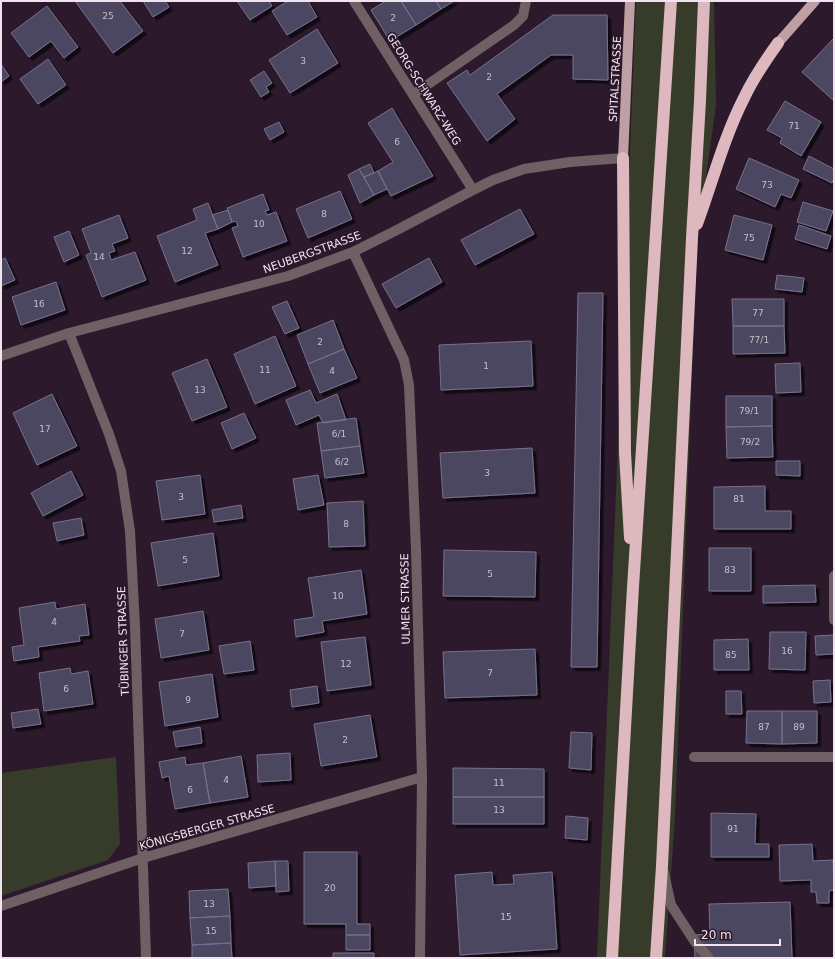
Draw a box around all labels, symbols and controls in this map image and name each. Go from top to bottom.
house number: 25 [102,11,114,21]
house number: 2 [390,13,396,23]
street label: GEORG-SCHWARZ-WEG [384,31,463,148]
street label: SPITALSTRASSE [607,36,624,122]
house number: 3 [300,56,306,66]
house number: 2 [486,72,492,82]
house number: 71 [788,121,800,131]
house number: 6 [394,137,400,147]
house number: 73 [761,180,773,190]
house number: 8 [321,209,327,219]
house number: 10 [253,219,265,229]
street label: NEUBERGSTRASSE [261,229,363,276]
house number: 75 [743,233,755,243]
house number: 12 [181,246,193,256]
house number: 14 [93,252,105,262]
house number: 16 [33,299,45,309]
house number: 77 [752,308,764,318]
house number: 77/1 [749,335,769,345]
house number: 2 [317,337,323,347]
house number: 1 [483,361,489,371]
house number: 11 [259,365,271,375]
house number: 4 [329,366,335,376]
house number: 13 [194,385,206,395]
house number: 79/1 [739,406,759,416]
house number: 17 [39,424,51,434]
house number: 6/1 [332,429,346,439]
house number: 79/2 [740,437,760,447]
house number: 6/2 [335,457,349,467]
house number: 3 [484,468,490,478]
house number: 3 [178,492,184,502]
house number: 81 [733,494,745,504]
house number: 8 [343,519,349,529]
street label: ULMER STRASSE [398,553,413,645]
house number: 5 [182,555,188,565]
house number: 83 [724,565,736,575]
house number: 5 [487,569,493,579]
street label: TÜBINGER STRASSE [115,586,132,697]
house number: 10 [332,591,344,601]
house number: 4 [51,617,57,627]
house number: 7 [179,629,185,639]
house number: 16 [781,646,793,656]
house number: 85 [725,650,737,660]
house number: 12 [340,659,352,669]
house number: 7 [487,668,493,678]
house number: 6 [63,684,69,694]
house number: 9 [185,695,191,705]
house number: 87 [758,722,770,732]
house number: 89 [793,722,805,732]
house number: 2 [342,735,348,745]
house number: 4 [223,775,229,785]
house number: 11 [493,778,505,788]
house number: 6 [187,785,193,795]
street label: KÖNIGSBERGER STRASSE [138,802,276,853]
house number: 13 [493,805,505,815]
house number: 91 [727,824,739,834]
house number: 20 [324,883,336,893]
house number: 13 [203,899,215,909]
house number: 15 [500,912,512,922]
scale bar [695,921,780,947]
house number: 15 [205,926,217,936]
text: 20 m [701,928,732,942]

